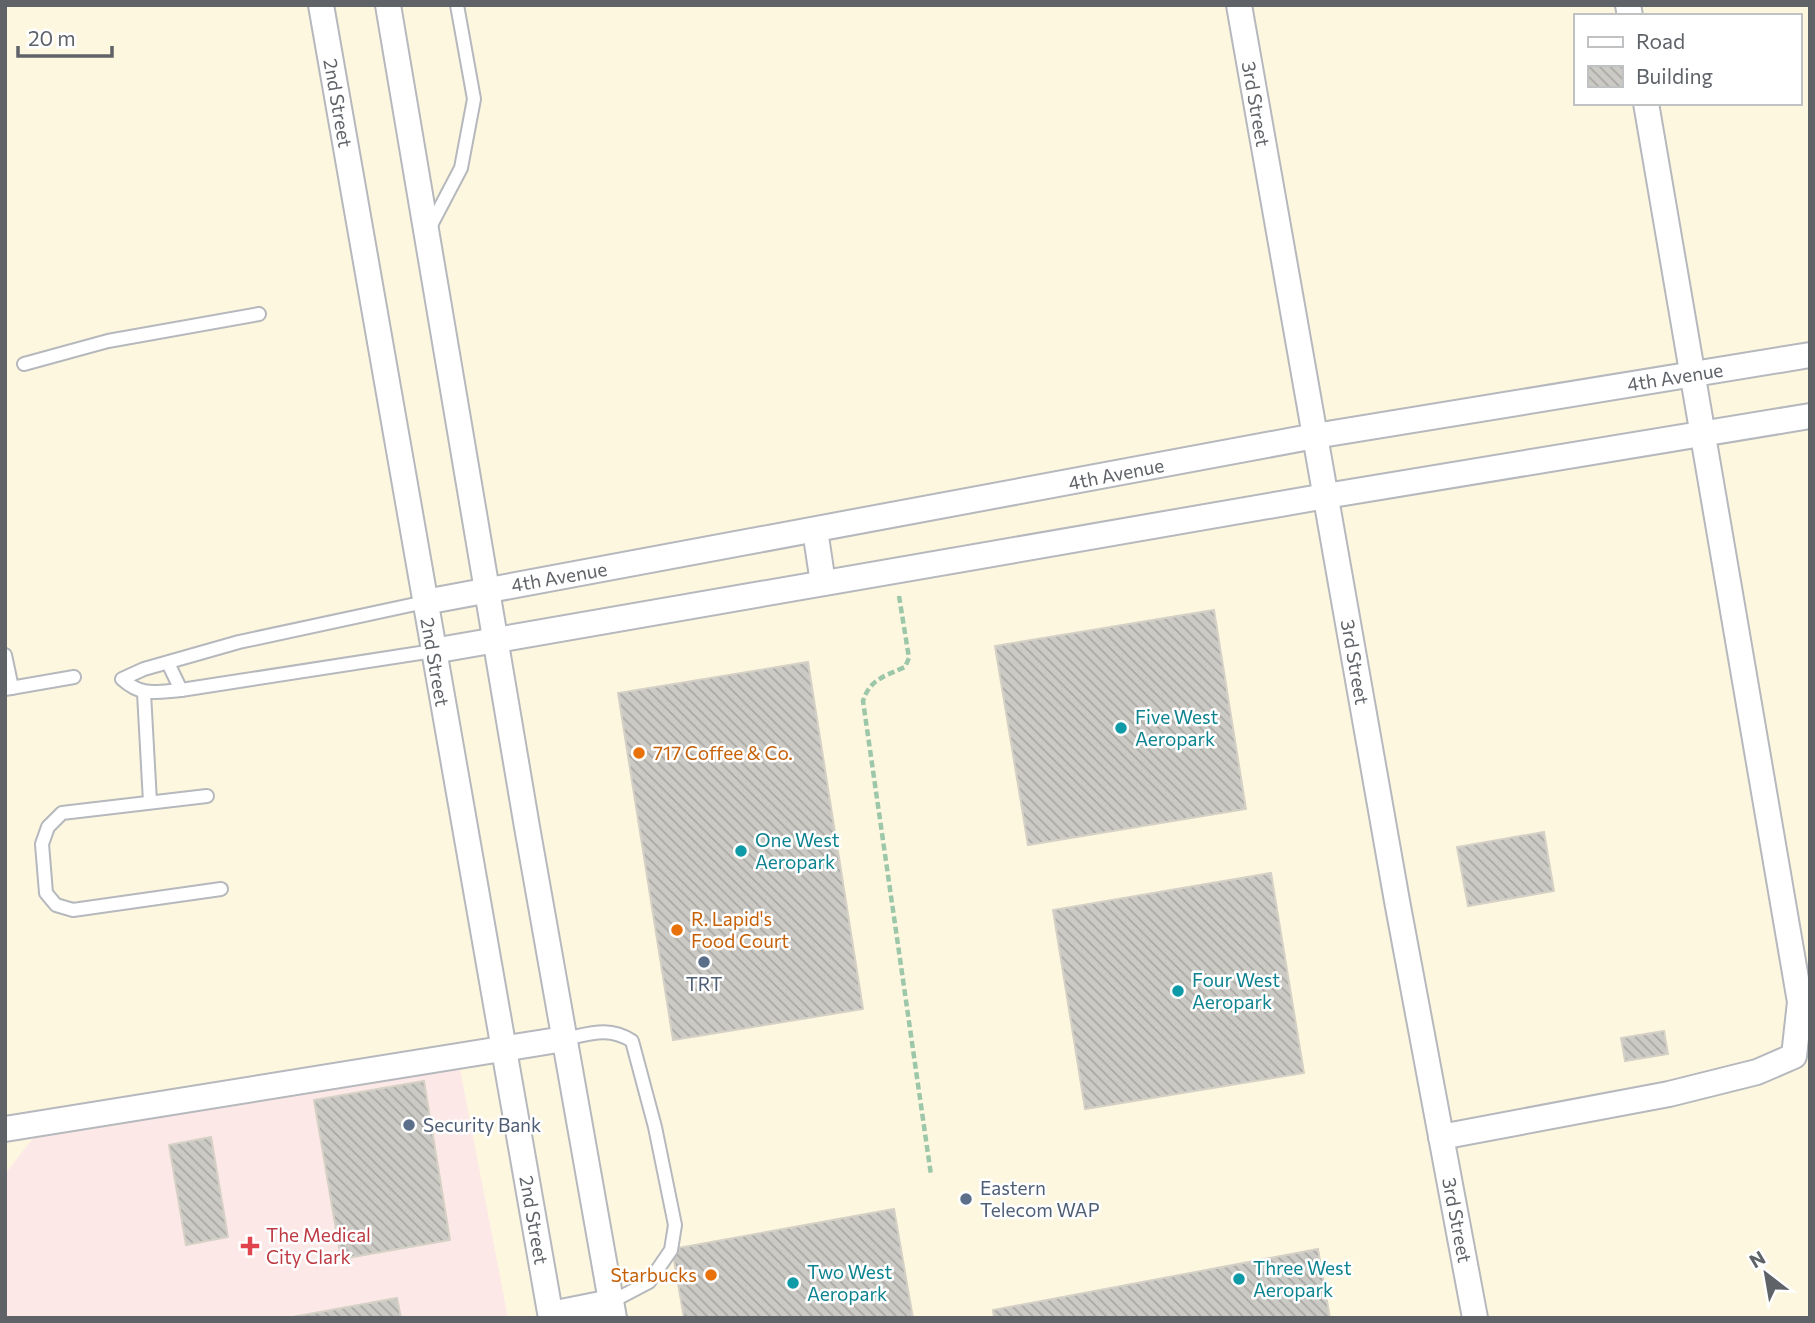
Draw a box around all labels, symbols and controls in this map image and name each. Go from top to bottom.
scale bar [18,14,112,58]
legend [1574,14,1801,105]
text: 20 m [28,25,76,50]
text: Road [1636,28,1685,53]
street label: 2nd Street [319,57,358,149]
street label: 3rd Street [1238,59,1275,149]
text: Building [1636,63,1713,88]
street label: 4th Avenue [1625,358,1725,395]
street label: 4th Avenue [1066,453,1166,494]
street label: 4th Avenue [509,557,609,596]
street label: 2nd Street [416,616,455,708]
street label: 3rd Street [1337,617,1374,707]
place label: Five West Aeropark [1135,705,1219,750]
marker: Five West Aeropark [1113,720,1129,736]
place label: 717 Coffee & Co. [653,741,793,764]
marker: 717 Coffee & Co. [631,745,647,761]
place label: One West Aeropark [755,828,840,873]
marker: One West Aeropark [733,843,749,859]
place label: R. Lapid's Food Court [691,907,789,952]
marker: R. Lapid's Food Court [669,922,685,938]
marker: TRT [696,954,712,970]
place label: Four West Aeropark [1192,968,1280,1013]
place label: TRT [686,972,722,995]
marker: Four West Aeropark [1170,983,1186,999]
place label: Security Bank [423,1113,541,1136]
marker: Security Bank [401,1117,417,1133]
street label: 2nd Street [515,1174,554,1266]
street label: 3rd Street [1438,1175,1477,1265]
place label: Eastern Telecom WAP [980,1176,1100,1221]
marker: Eastern Telecom WAP [958,1191,974,1207]
place label: The Medical City Clark [266,1223,371,1268]
marker: The Medical City Clark [240,1236,260,1256]
north arrow [1731,1239,1801,1309]
text: N [1745,1245,1769,1273]
place label: Three West Aeropark [1253,1256,1352,1301]
place label: Two West Aeropark [807,1260,892,1305]
place label: Starbucks [611,1263,697,1286]
marker: Starbucks [703,1267,719,1283]
marker: Three West Aeropark [1231,1271,1247,1287]
marker: Two West Aeropark [785,1275,801,1291]

